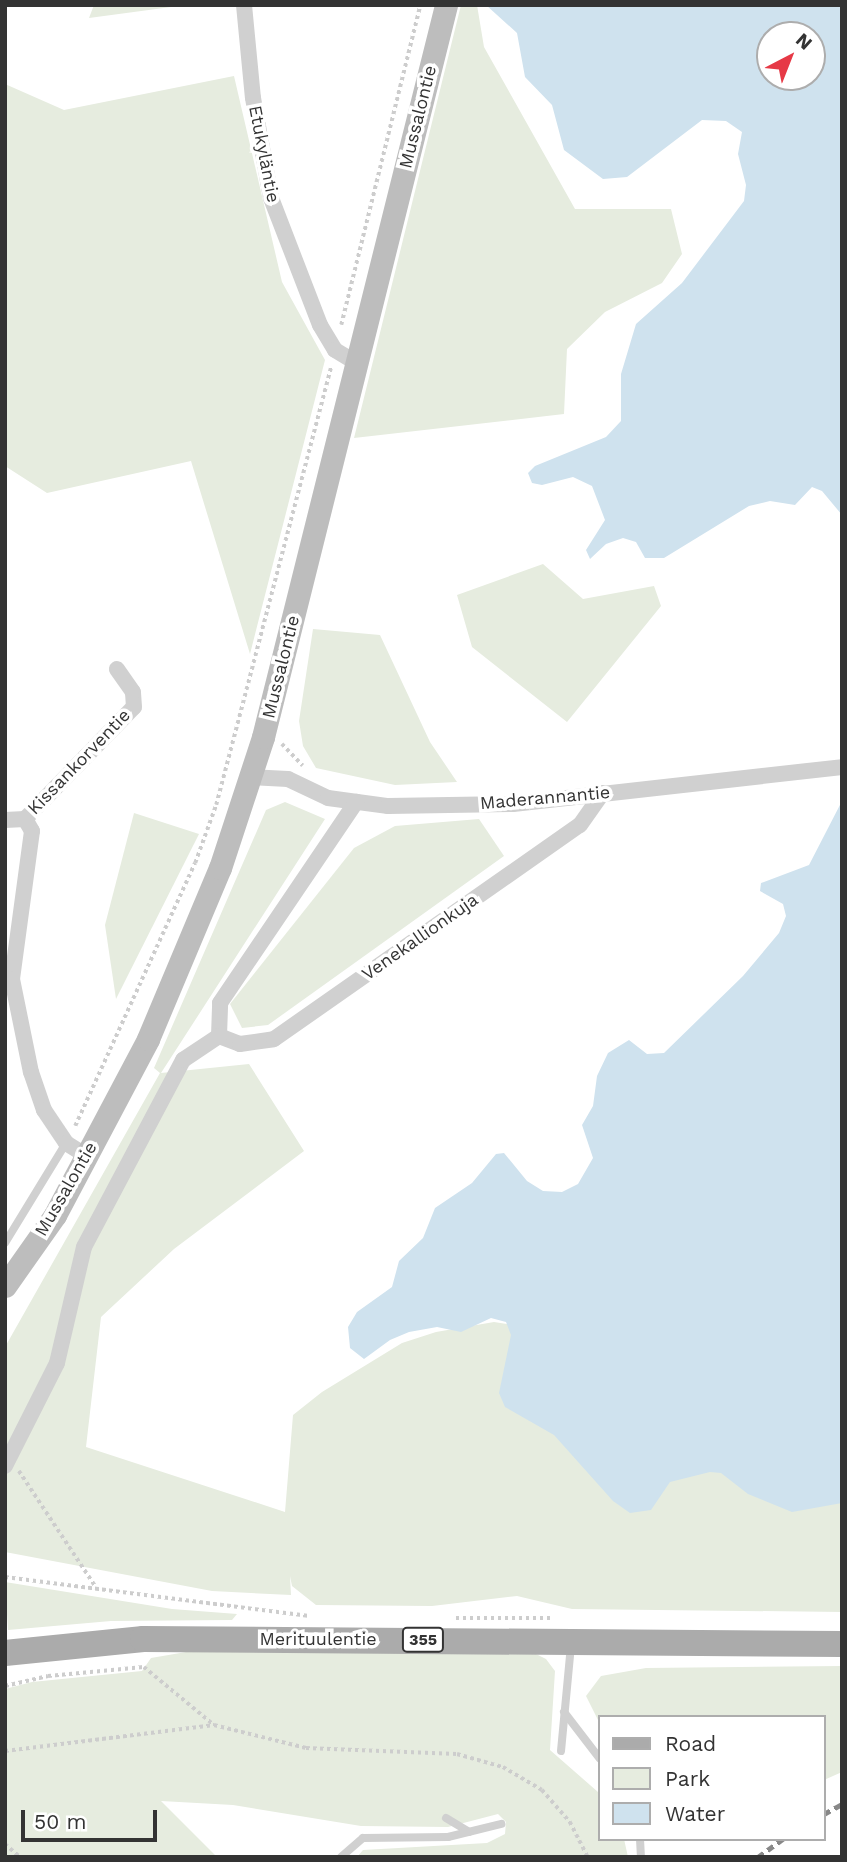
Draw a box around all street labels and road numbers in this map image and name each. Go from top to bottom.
street label: Mussalontie [395,63,441,171]
street label: Etukyläntie [244,103,284,205]
street label: Mussalontie [258,613,304,721]
street label: Kissankorventie [23,705,135,819]
street label: Maderannantie [479,782,611,814]
street label: Venekallionkuja [358,889,482,985]
street label: Mussalontie [30,1138,102,1240]
street label: Merituulentie [259,1628,377,1650]
road number: 355 [400,1628,446,1652]

